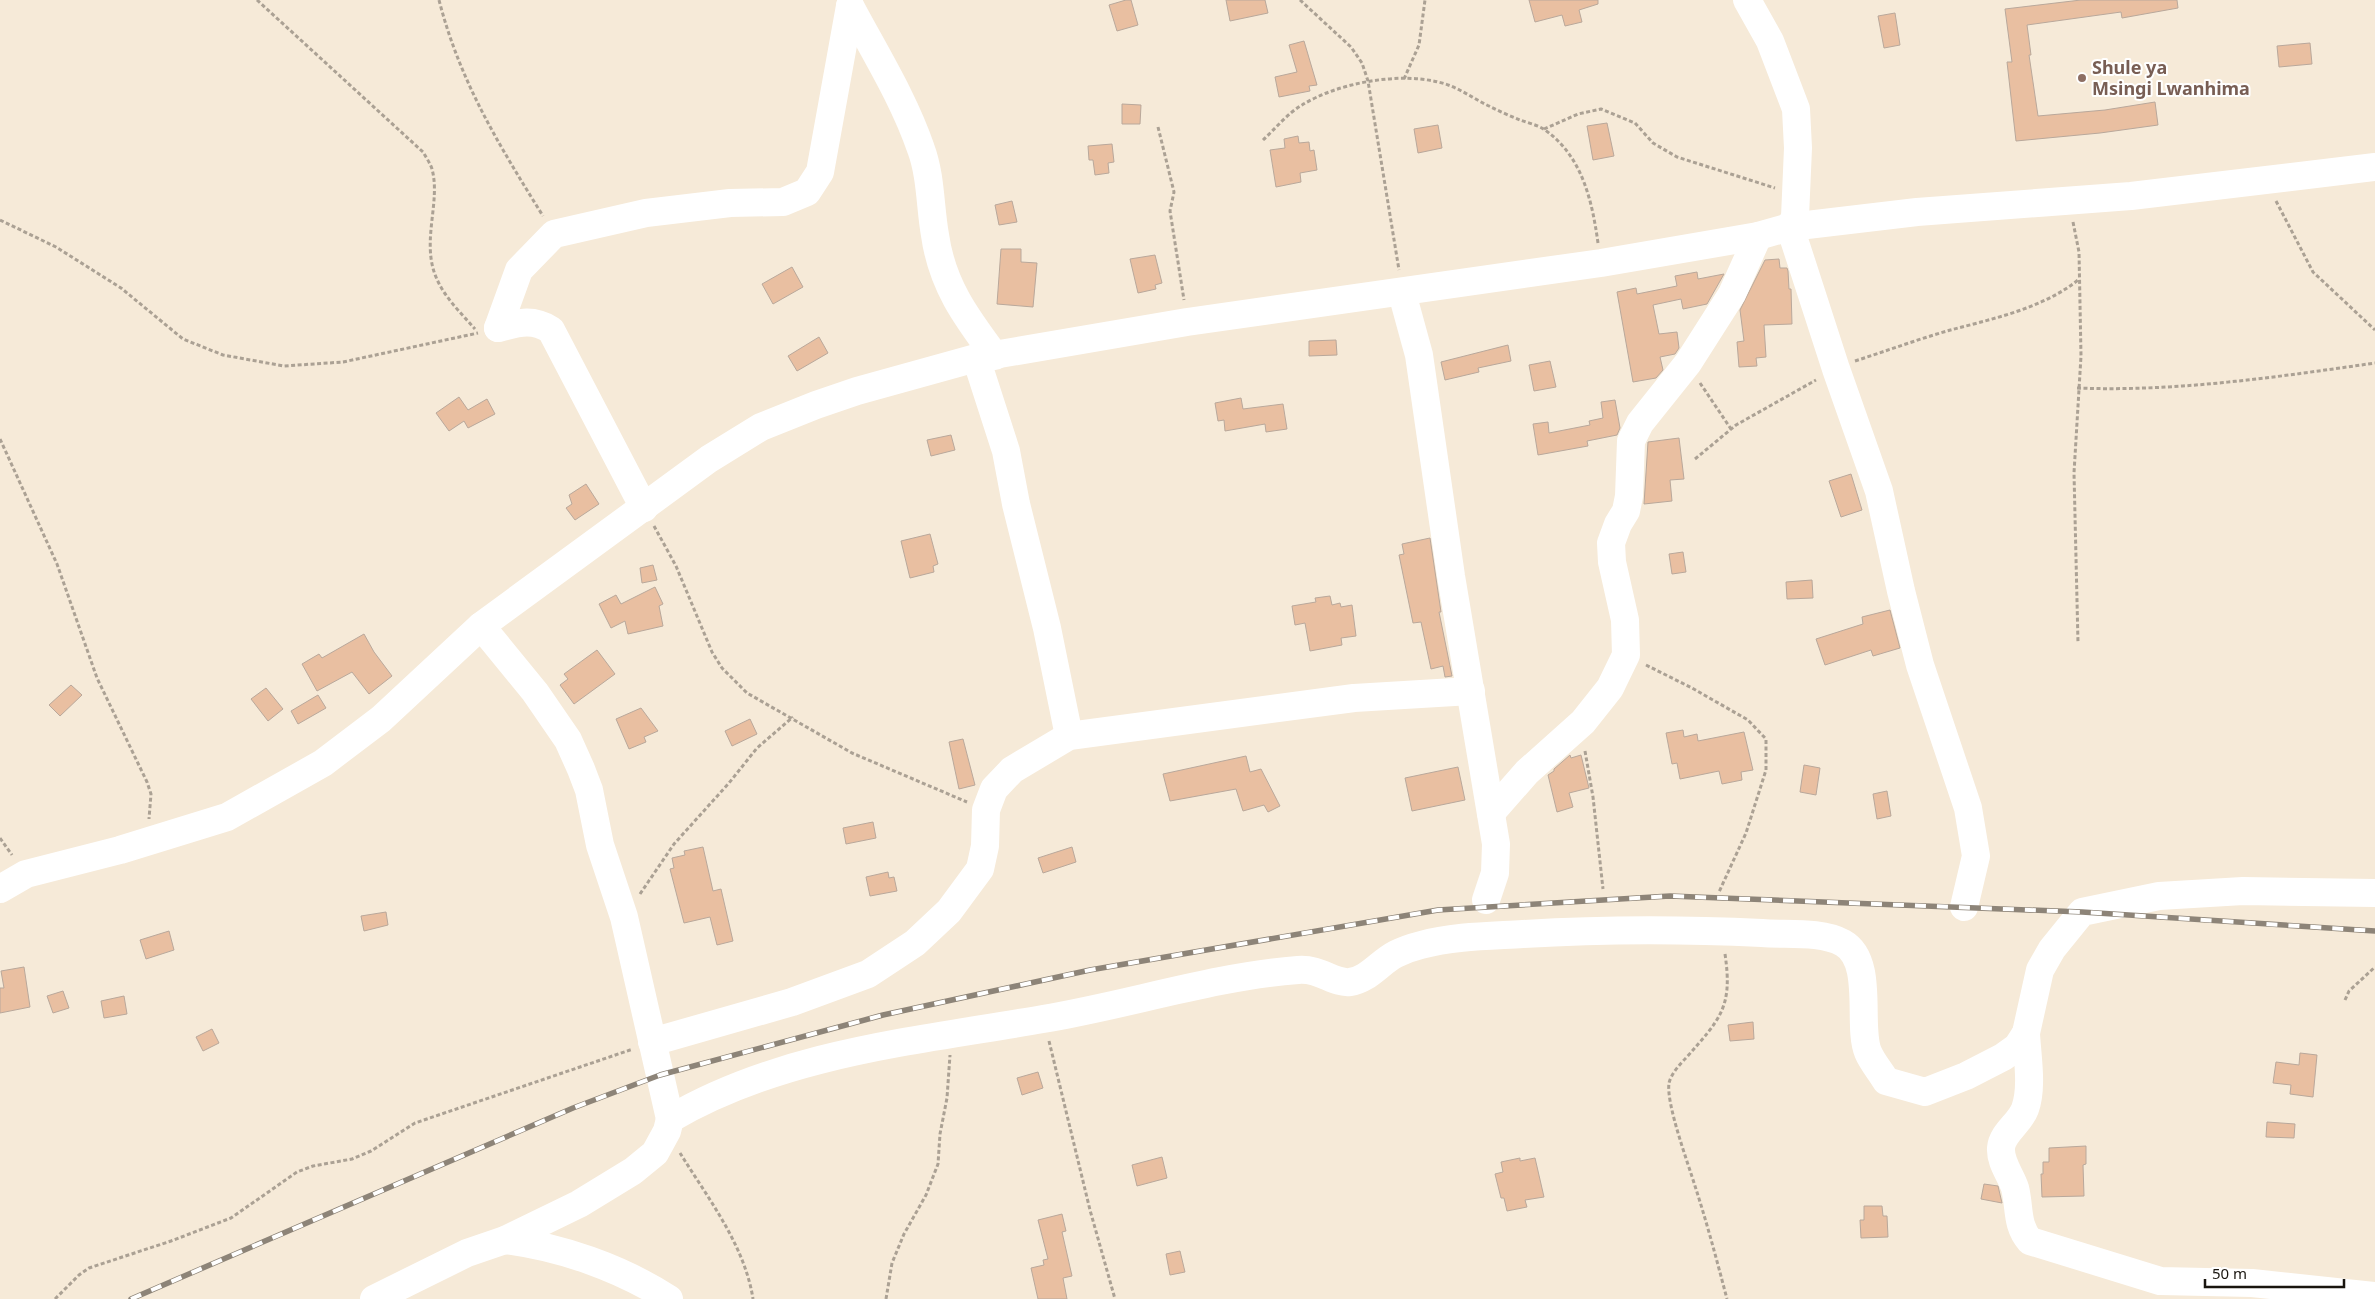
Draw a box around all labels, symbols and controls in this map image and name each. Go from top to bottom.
place label: Shule ya Msingi Lwanhima [2092,55,2250,100]
marker: Shule ya Msingi Lwanhima [2076,72,2088,84]
scale bar [2205,1256,2344,1288]
text: 50 m [2212,1263,2247,1283]

